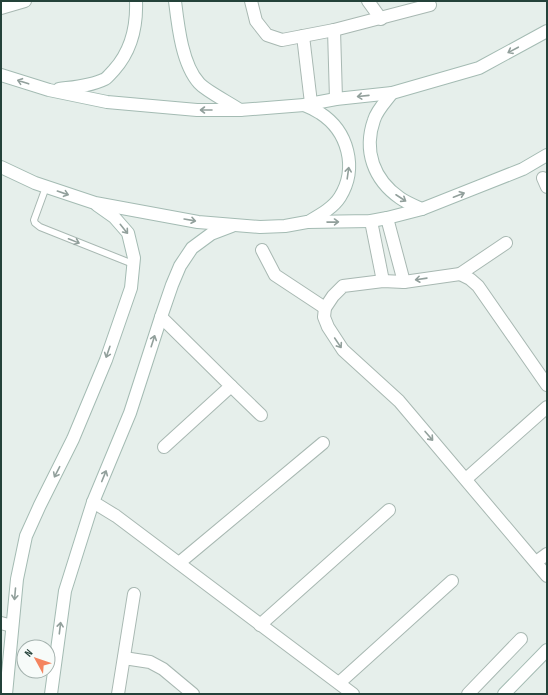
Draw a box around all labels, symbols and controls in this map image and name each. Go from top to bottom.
one-way arrow [507,46,519,54]
one-way arrow [17,77,29,85]
one-way arrow [357,92,370,100]
one-way arrow [200,106,213,114]
one-way arrow [344,167,352,180]
one-way arrow [56,190,69,197]
one-way arrow [452,190,464,198]
one-way arrow [395,194,407,202]
one-way arrow [183,216,196,224]
one-way arrow [326,218,339,225]
one-way arrow [119,223,128,234]
one-way arrow [67,237,79,245]
one-way arrow [415,275,428,283]
one-way arrow [150,335,157,348]
one-way arrow [334,337,342,348]
one-way arrow [104,346,111,359]
one-way arrow [425,430,434,441]
one-way arrow [52,465,60,477]
one-way arrow [100,471,108,483]
one-way arrow [12,587,19,600]
one-way arrow [56,622,64,635]
north arrow [16,639,56,679]
text: N [22,646,36,659]

